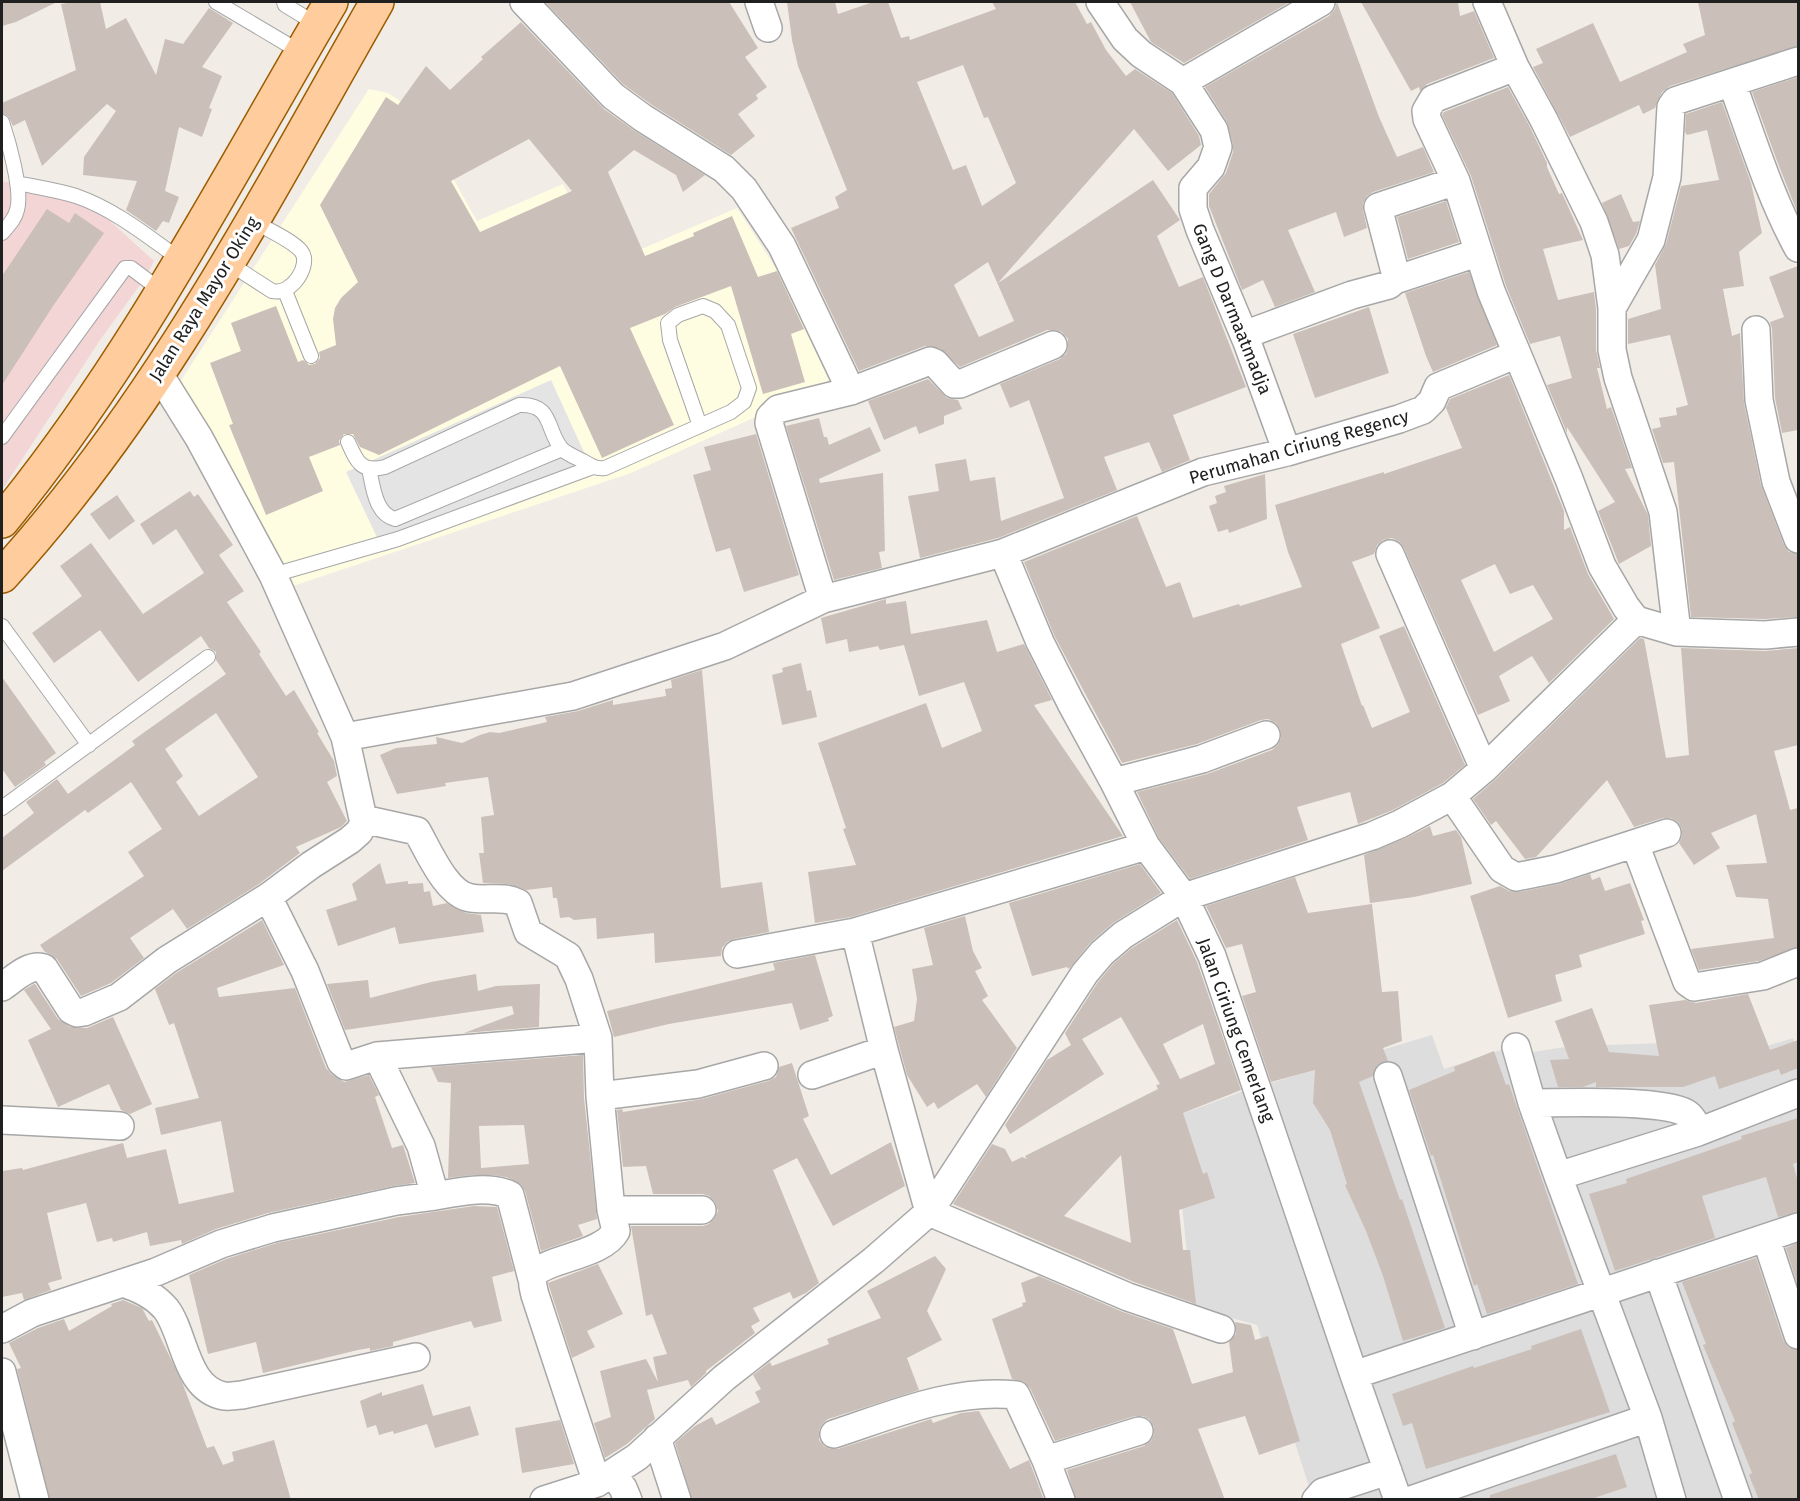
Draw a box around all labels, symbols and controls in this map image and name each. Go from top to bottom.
street label: Jalan Raya Mayor Oking [144,212,264,385]
street label: Gang D Darmaatmadja [1188,220,1276,398]
street label: Perumahan Ciriung Regency [1187,405,1412,489]
street label: Jalan Ciriung Cemerlang [1192,935,1280,1126]

